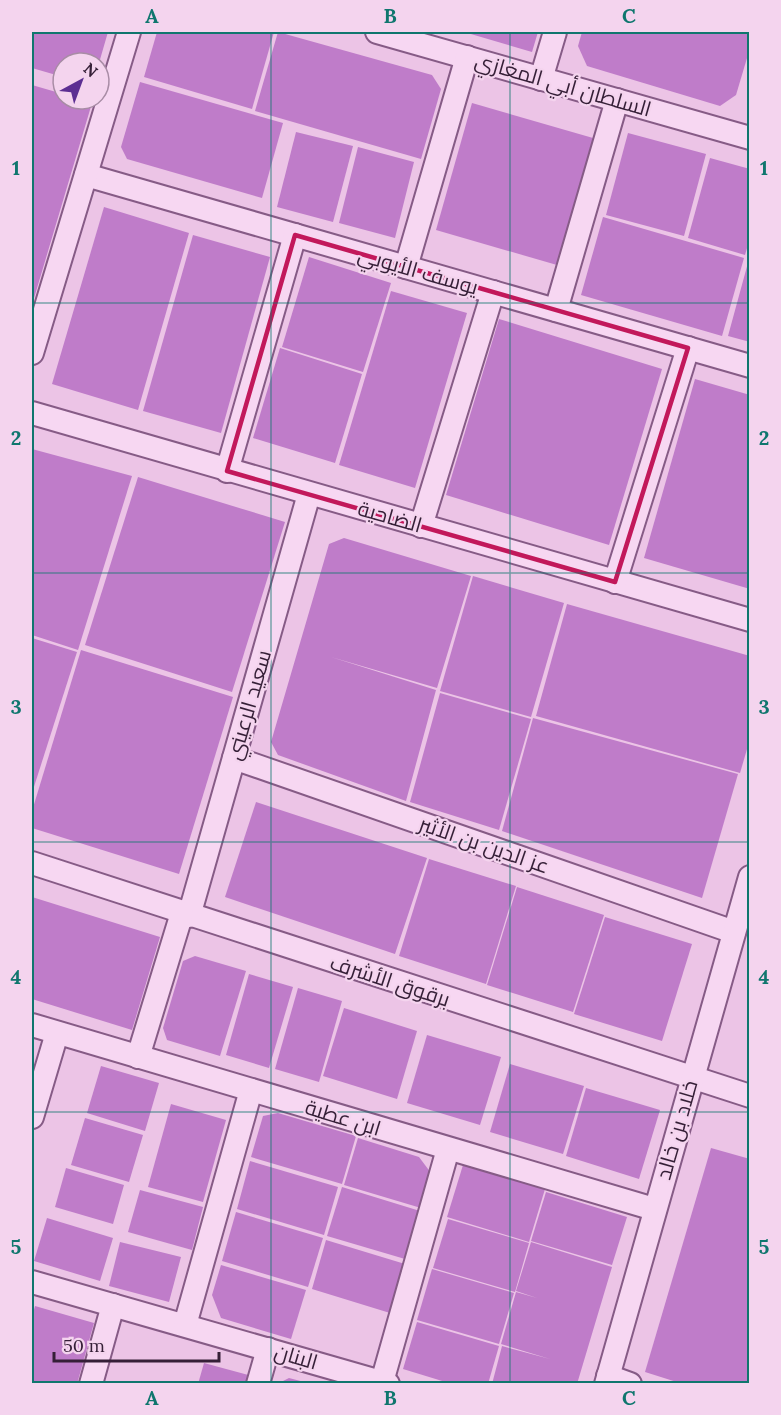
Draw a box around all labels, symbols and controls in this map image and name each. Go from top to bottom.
text: A [145,3,159,28]
text: B [383,3,397,28]
text: C [622,3,636,28]
street label: السلطان أبي المغازي [471,46,654,125]
north arrow [51,51,111,111]
text: N [80,58,102,81]
text: 1 [12,155,20,180]
text: 1 [760,155,768,180]
street label: يوسف الأيوبي [354,240,482,304]
text: 2 [11,425,21,450]
text: 2 [759,425,769,450]
street label: الضاحية [355,495,425,539]
street label: سعيد الرعيني [220,647,280,764]
text: 3 [10,694,22,719]
text: 3 [758,694,770,719]
street label: عز الدين بن الأثير [415,809,553,879]
street label: برقوق الأشرف [327,948,454,1013]
text: 4 [11,964,22,989]
text: 4 [759,964,770,989]
street label: خلاد بن خالد [649,1077,704,1183]
street label: ابن عطية [302,1093,384,1142]
text: 5 [11,1234,22,1259]
text: 5 [759,1234,770,1259]
scale bar [54,1325,219,1363]
text: 50 m [63,1334,105,1357]
street label: البنان [271,1337,321,1376]
text: A [145,1385,159,1410]
text: B [383,1385,397,1410]
text: C [622,1385,636,1410]

